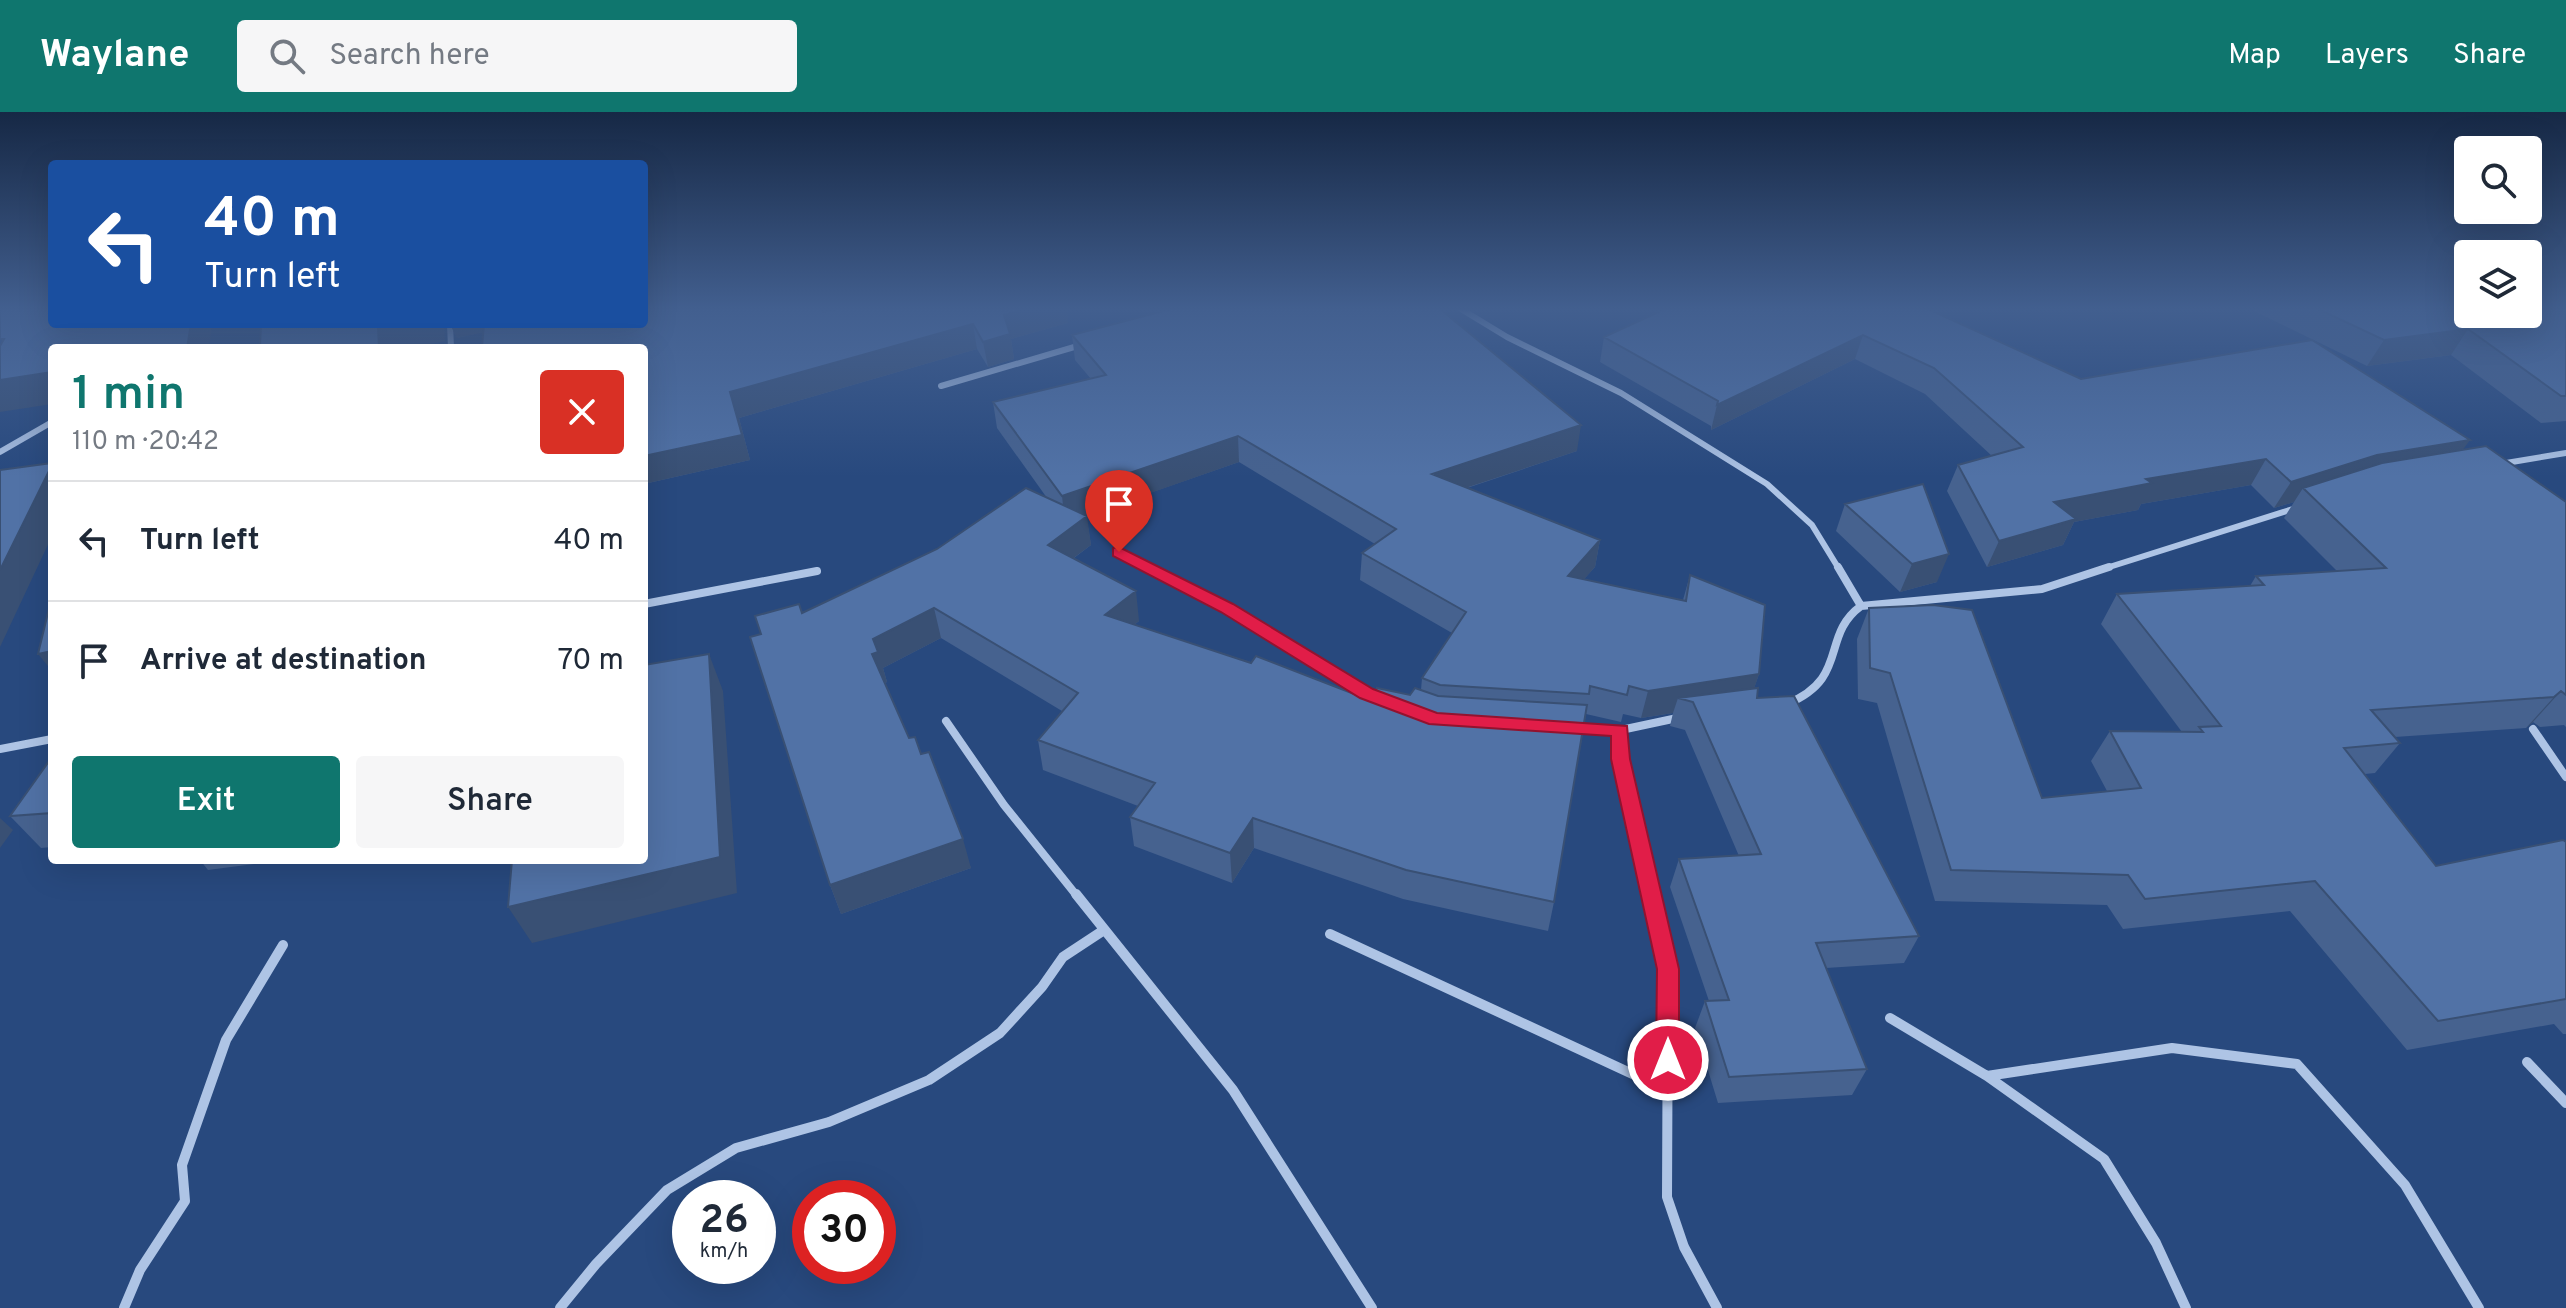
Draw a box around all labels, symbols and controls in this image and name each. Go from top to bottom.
search box [237,20,797,92]
text: Waylane [40,32,189,81]
icon: search [265,34,309,78]
text: Search here [329,38,490,75]
text: Map [2228,38,2281,74]
text: Layers [2325,38,2409,74]
text: Share [2453,38,2526,74]
map controls [2454,136,2542,328]
button: search [2454,136,2542,224]
text: 40 m [204,186,340,256]
icon: left [72,192,176,296]
button: layers [2454,240,2542,328]
text: Turn left [204,255,341,301]
text: 1 min [72,366,185,426]
button: close [540,370,624,454]
text: 110 m · 20:42 [72,426,219,459]
pin [1085,470,1153,552]
icon: arrive [1097,482,1141,526]
icon: left [72,519,116,563]
text: Turn left [140,523,260,560]
text: 40 m [554,523,624,560]
icon: arrive [72,639,116,683]
text: Arrive at destination [140,643,426,680]
text: 70 m [558,643,624,680]
button: Exit [72,756,340,848]
button: Share [356,756,624,848]
position arrow [1626,1018,1710,1102]
speed limit sign: 30 [792,1180,896,1284]
text: 26 [699,1197,749,1247]
text: km/h [700,1239,748,1265]

